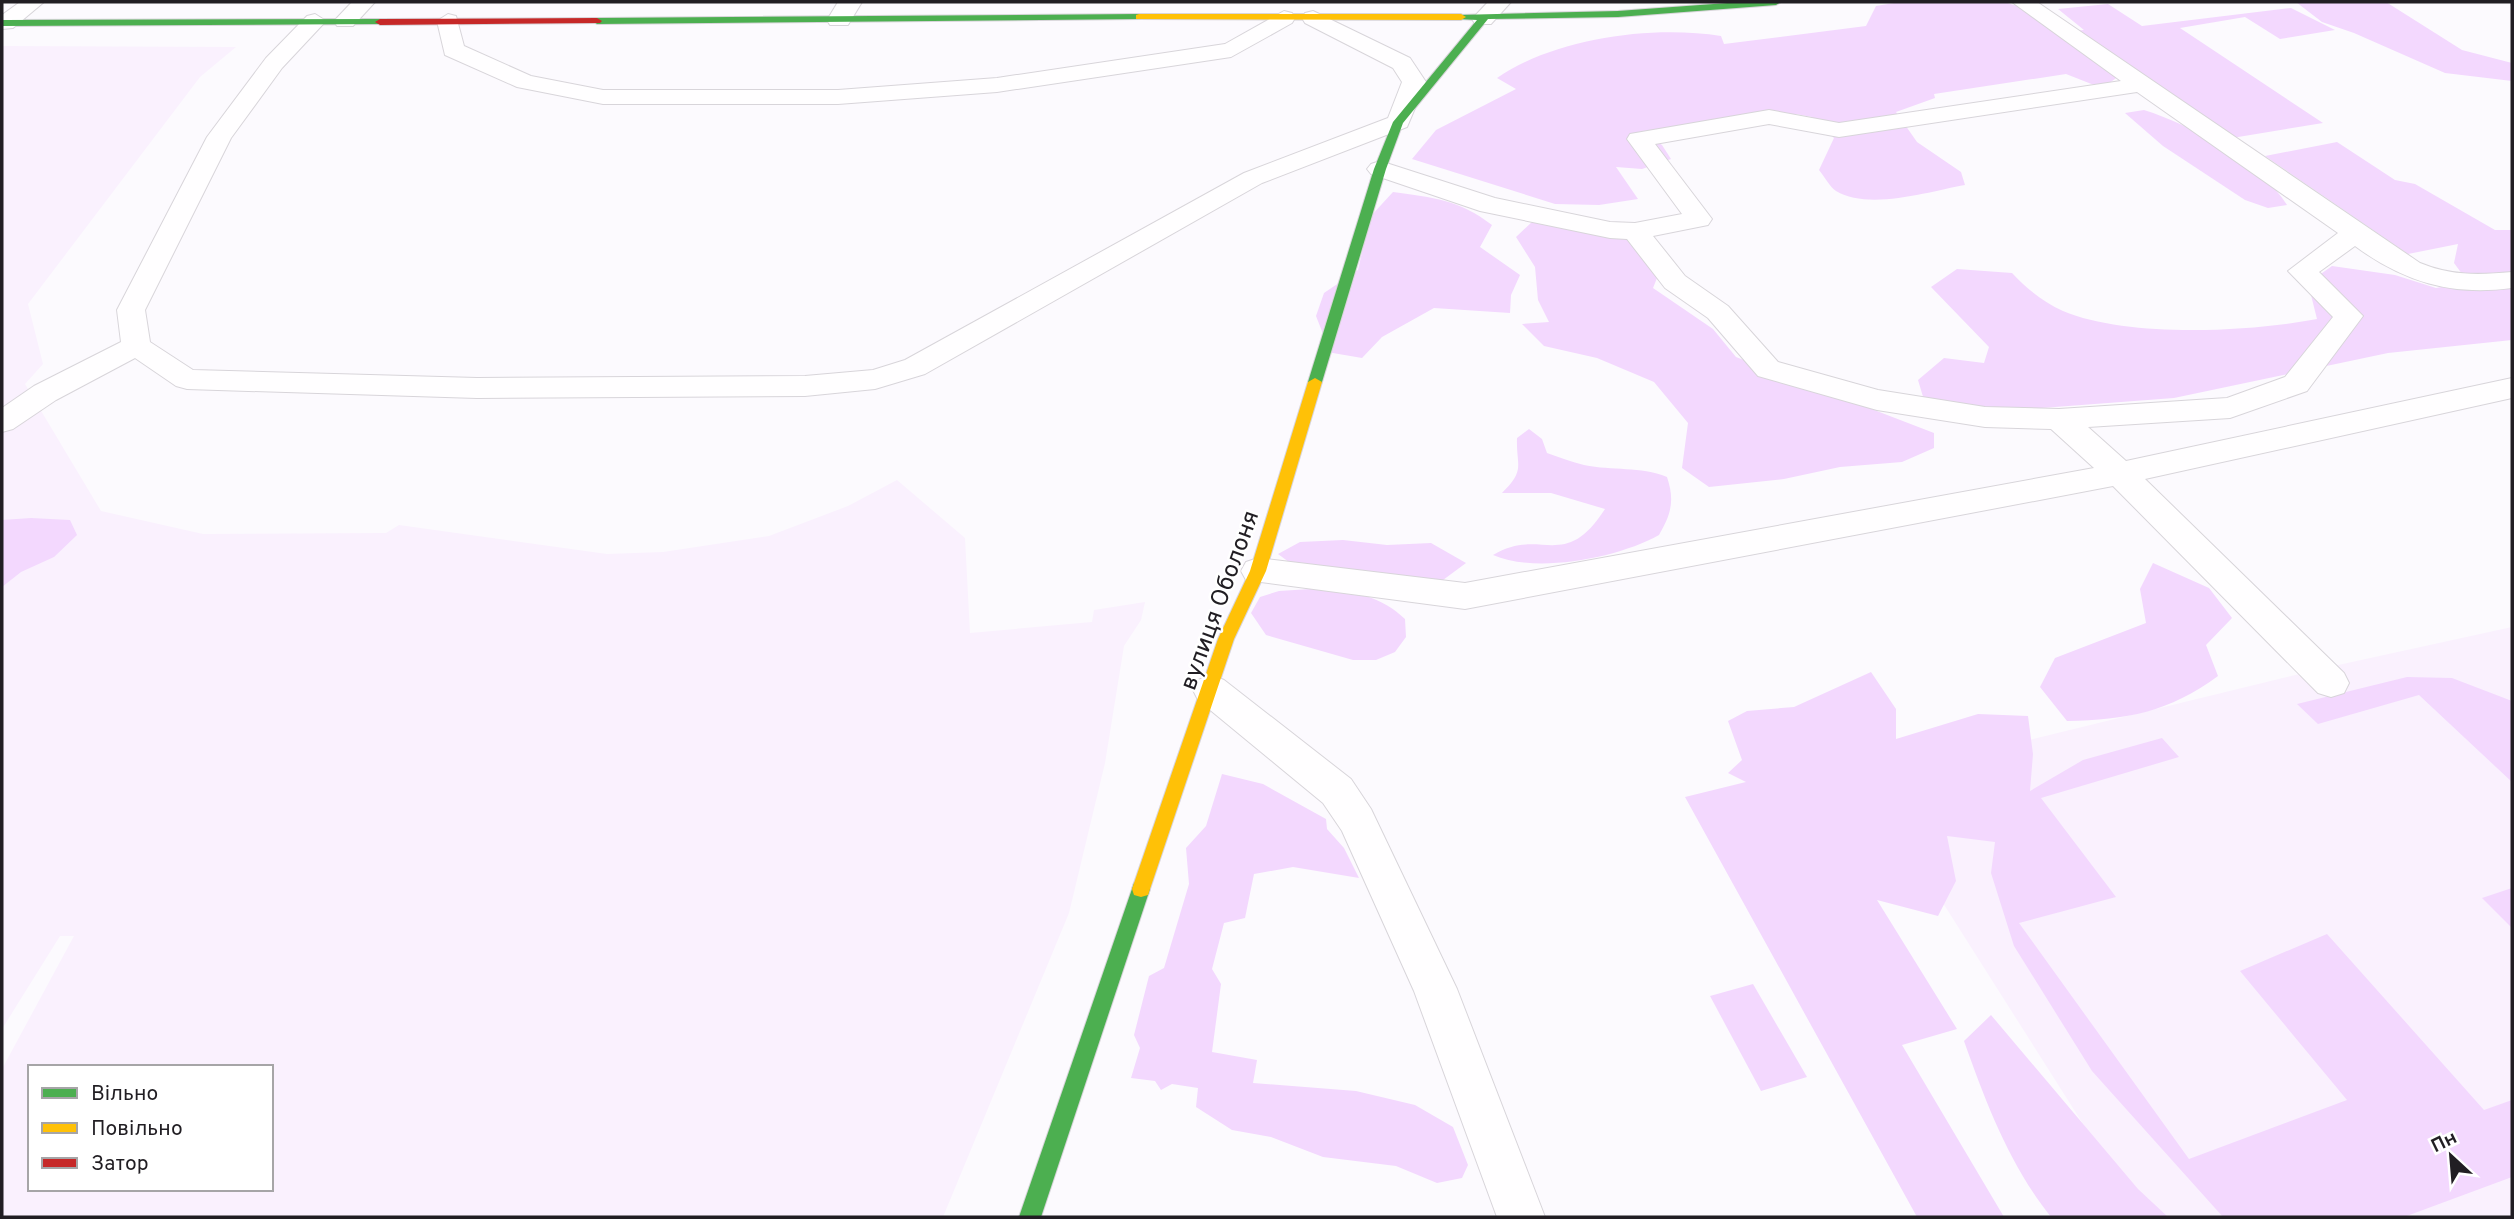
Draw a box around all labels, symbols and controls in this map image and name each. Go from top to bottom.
street label: вулиця Оболоня [1174,507,1267,695]
legend [28,1065,273,1191]
text: Вільно [91,1081,158,1108]
text: Повільно [91,1116,183,1143]
north arrow [2416,1121,2486,1191]
text: Пн [2428,1126,2461,1159]
text: Затор [91,1151,149,1178]

